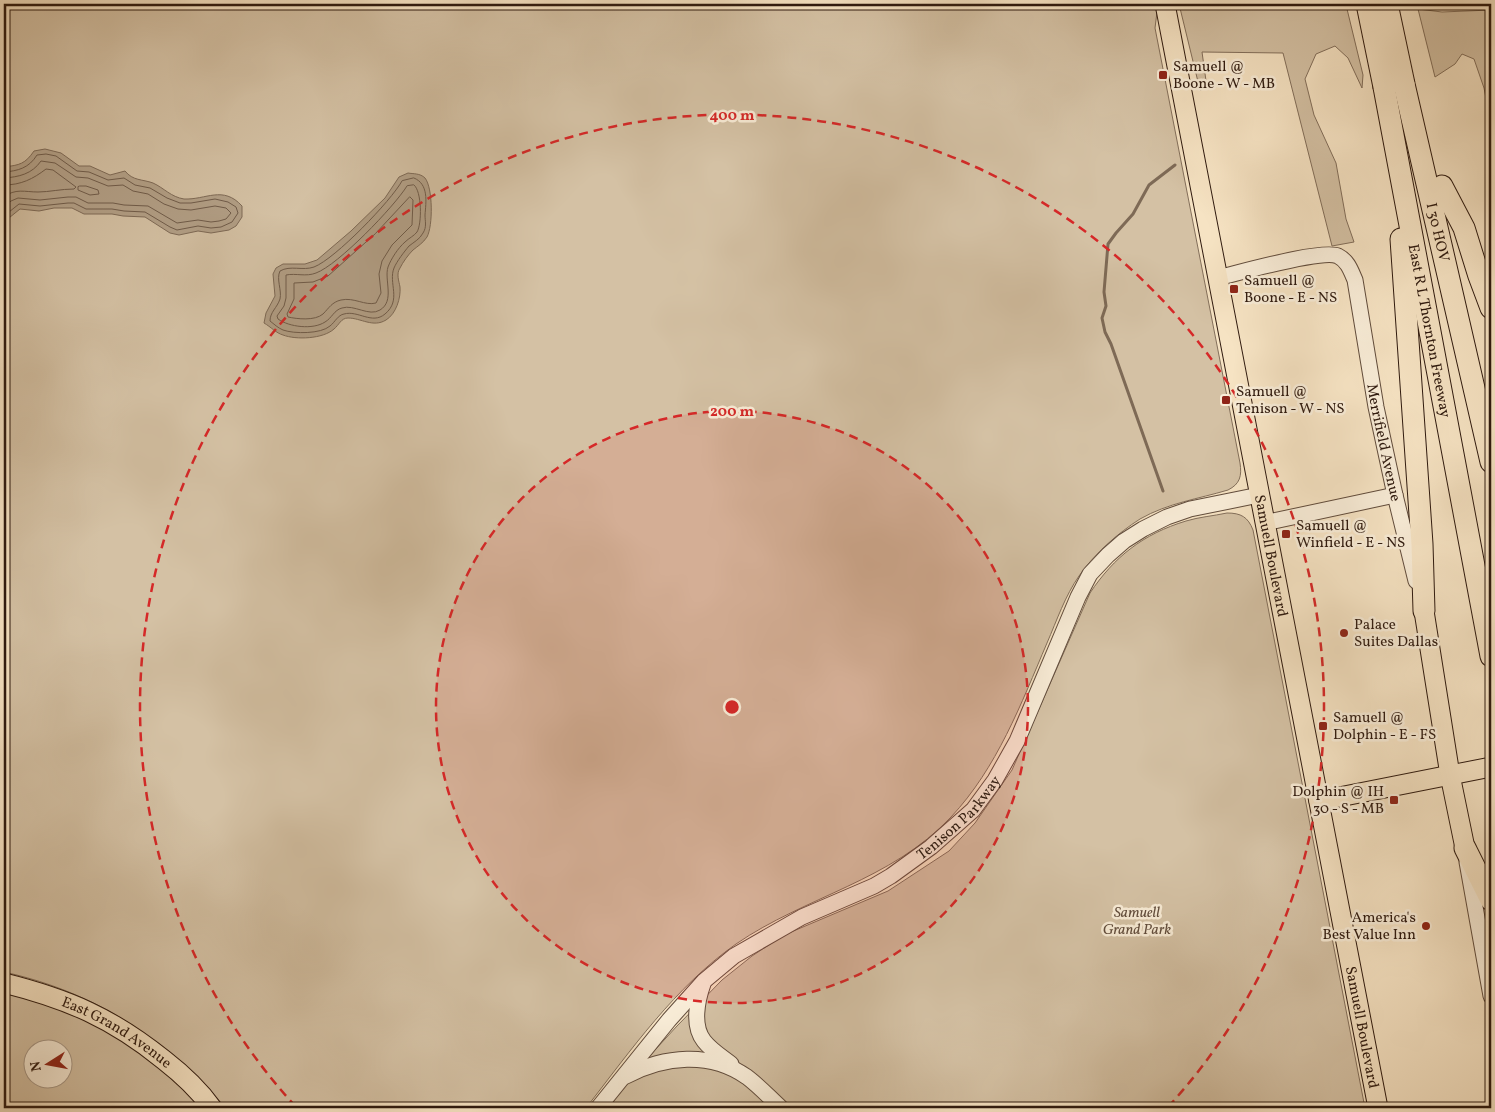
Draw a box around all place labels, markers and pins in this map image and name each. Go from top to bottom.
place label: Samuell @ Boone - W - MB [1173,57,1275,95]
marker: Samuell @ Boone - W - MB [1157,69,1169,81]
place label: Samuell @ Boone - E - NS [1244,271,1337,309]
marker: Samuell @ Boone - E - NS [1228,283,1240,295]
place label: Samuell @ Tenison - W - NS [1236,382,1345,420]
marker: Samuell @ Tenison - W - NS [1220,394,1232,406]
place label: Samuell @ Winfield - E - NS [1296,516,1405,554]
marker: Samuell @ Winfield - E - NS [1280,528,1292,540]
place label: Palace Suites Dallas [1354,615,1438,653]
marker: Palace Suites Dallas [1338,627,1350,639]
centre of rings [723,698,741,716]
place label: Samuell @ Dolphin - E - FS [1333,708,1436,746]
marker: Samuell @ Dolphin - E - FS [1317,720,1329,732]
place label: Dolphin @ IH 30 - S - MB [1292,782,1384,820]
marker: Dolphin @ IH 30 - S - MB [1388,794,1400,806]
place label: America's Best Value Inn [1323,908,1416,946]
marker: America's Best Value Inn [1420,920,1432,932]

